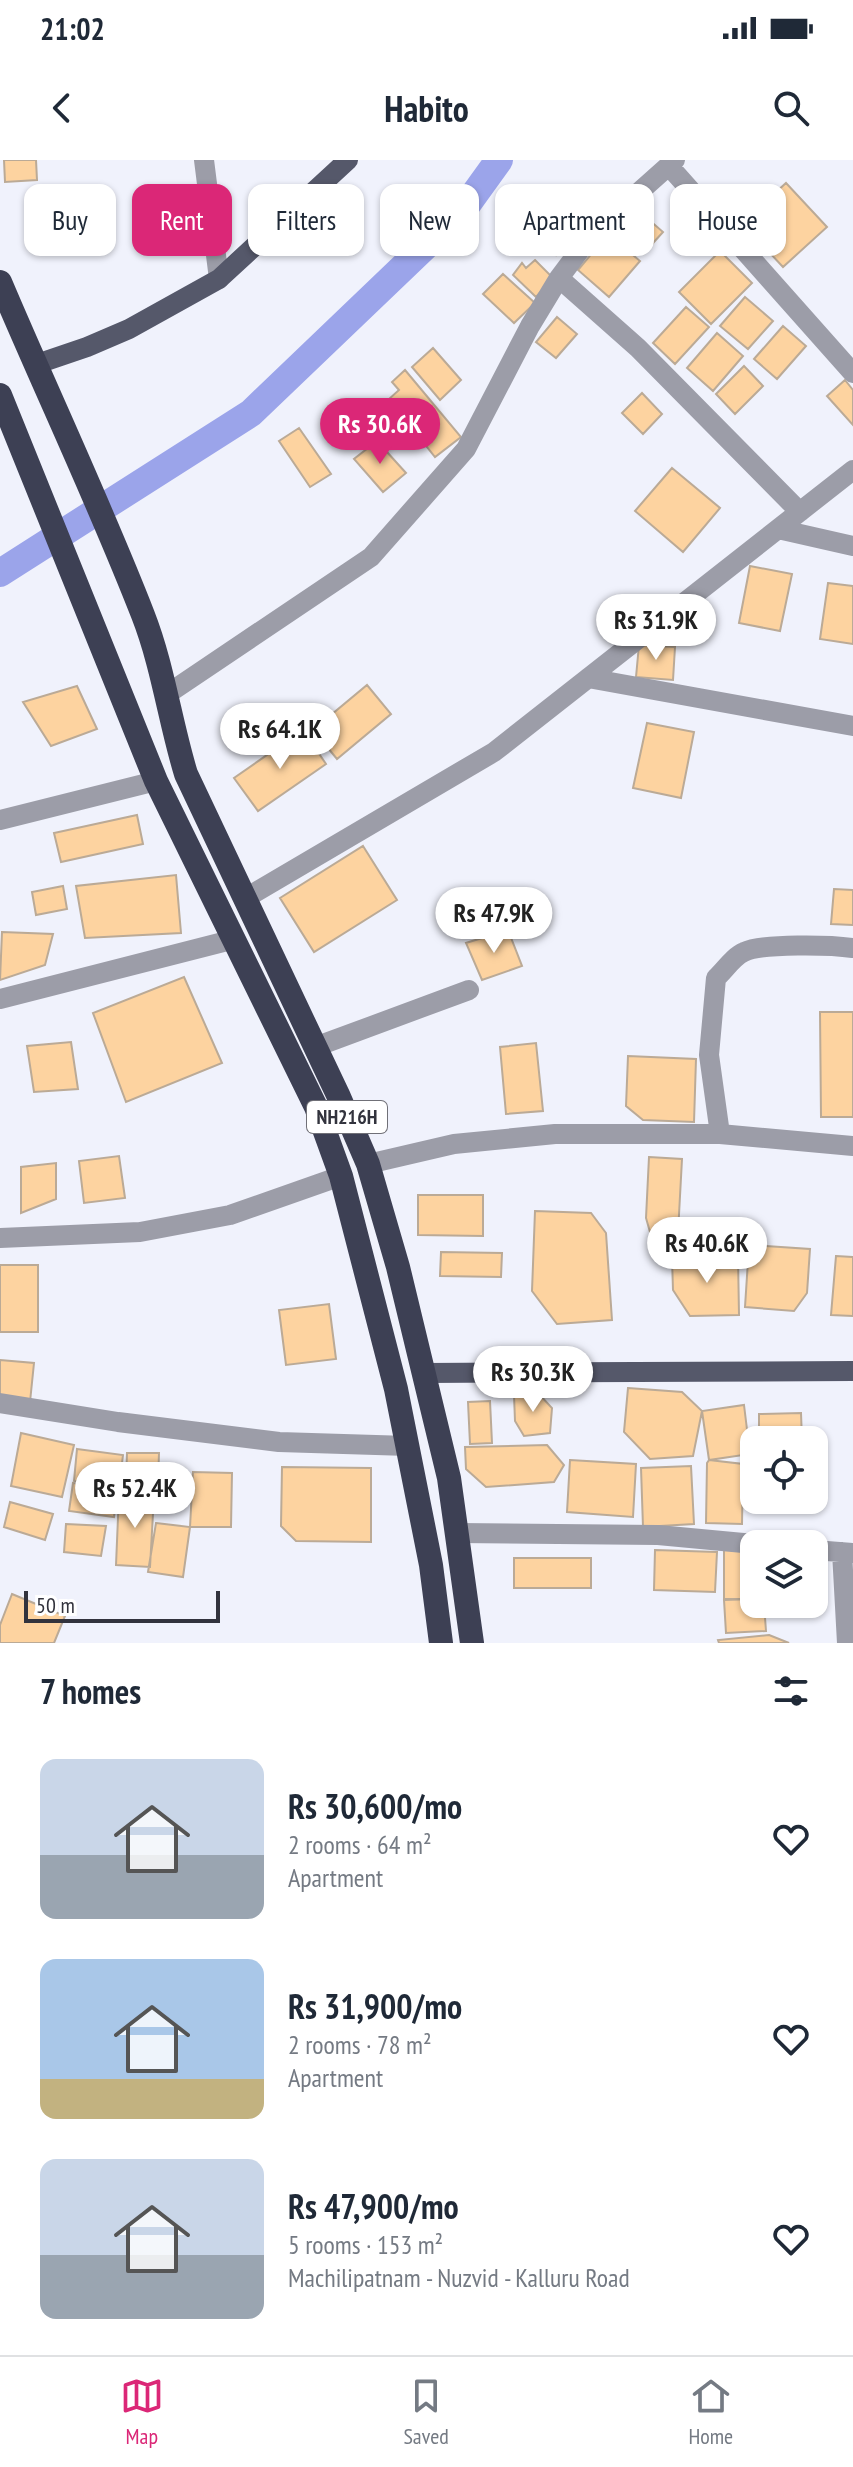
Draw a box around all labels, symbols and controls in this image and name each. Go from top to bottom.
text: 21:02 [40,9,105,48]
text: Habito [384,85,469,132]
icon: back [40,86,84,130]
icon: search [769,86,813,130]
chip: Buy [24,184,116,256]
chip: Rent [132,184,232,256]
chip: Filters [248,184,364,256]
chip: New [380,184,479,256]
chip: Apartment [495,184,654,256]
chip: House [670,184,786,256]
pin: Rs 30.6K [297,398,463,466]
text: Rs 30.6K [338,407,422,440]
pin: Rs 31.9K [573,594,739,662]
text: Rs 31.9K [614,603,698,636]
pin: Rs 64.1K [197,703,363,771]
text: Rs 64.1K [238,712,322,745]
pin: Rs 47.9K [411,887,577,955]
text: Rs 47.9K [453,896,535,929]
road number: NH216H [307,1101,387,1133]
pin: Rs 40.6K [624,1217,790,1285]
text: Rs 40.6K [665,1226,749,1259]
pin: Rs 30.3K [450,1346,616,1414]
text: Rs 30.3K [491,1355,575,1388]
map controls [740,1426,828,1618]
button: locate [740,1426,828,1514]
pin: Rs 52.4K [52,1462,218,1530]
text: Rs 52.4K [93,1471,177,1504]
button: layers [740,1530,828,1618]
scale bar [24,1587,220,1623]
text: 50 m [36,1591,75,1619]
text: 7 homes [40,1669,141,1713]
icon: filters [769,1669,813,1713]
text: Rs 30,600/mo [288,1784,462,1828]
icon: home [104,1791,200,1887]
icon: heart [769,1817,813,1861]
text: 2 rooms · 64 m² [288,1828,432,1861]
text: Apartment [288,1861,383,1894]
text: Rs 31,900/mo [288,1984,462,2028]
icon: home [104,1991,200,2087]
icon: heart [769,2017,813,2061]
text: 2 rooms · 78 m² [288,2028,432,2061]
text: Apartment [288,2061,383,2094]
text: Rs 47,900/mo [288,2184,459,2228]
icon: home [104,2191,200,2287]
icon: heart [769,2217,813,2261]
text: 5 rooms · 153 m² [288,2228,443,2261]
text: Machilipatnam - Nuzvid - Kalluru Road [288,2261,630,2294]
tab: Map [120,2374,164,2450]
tab: Saved [403,2374,449,2450]
tab: Home [688,2374,733,2450]

